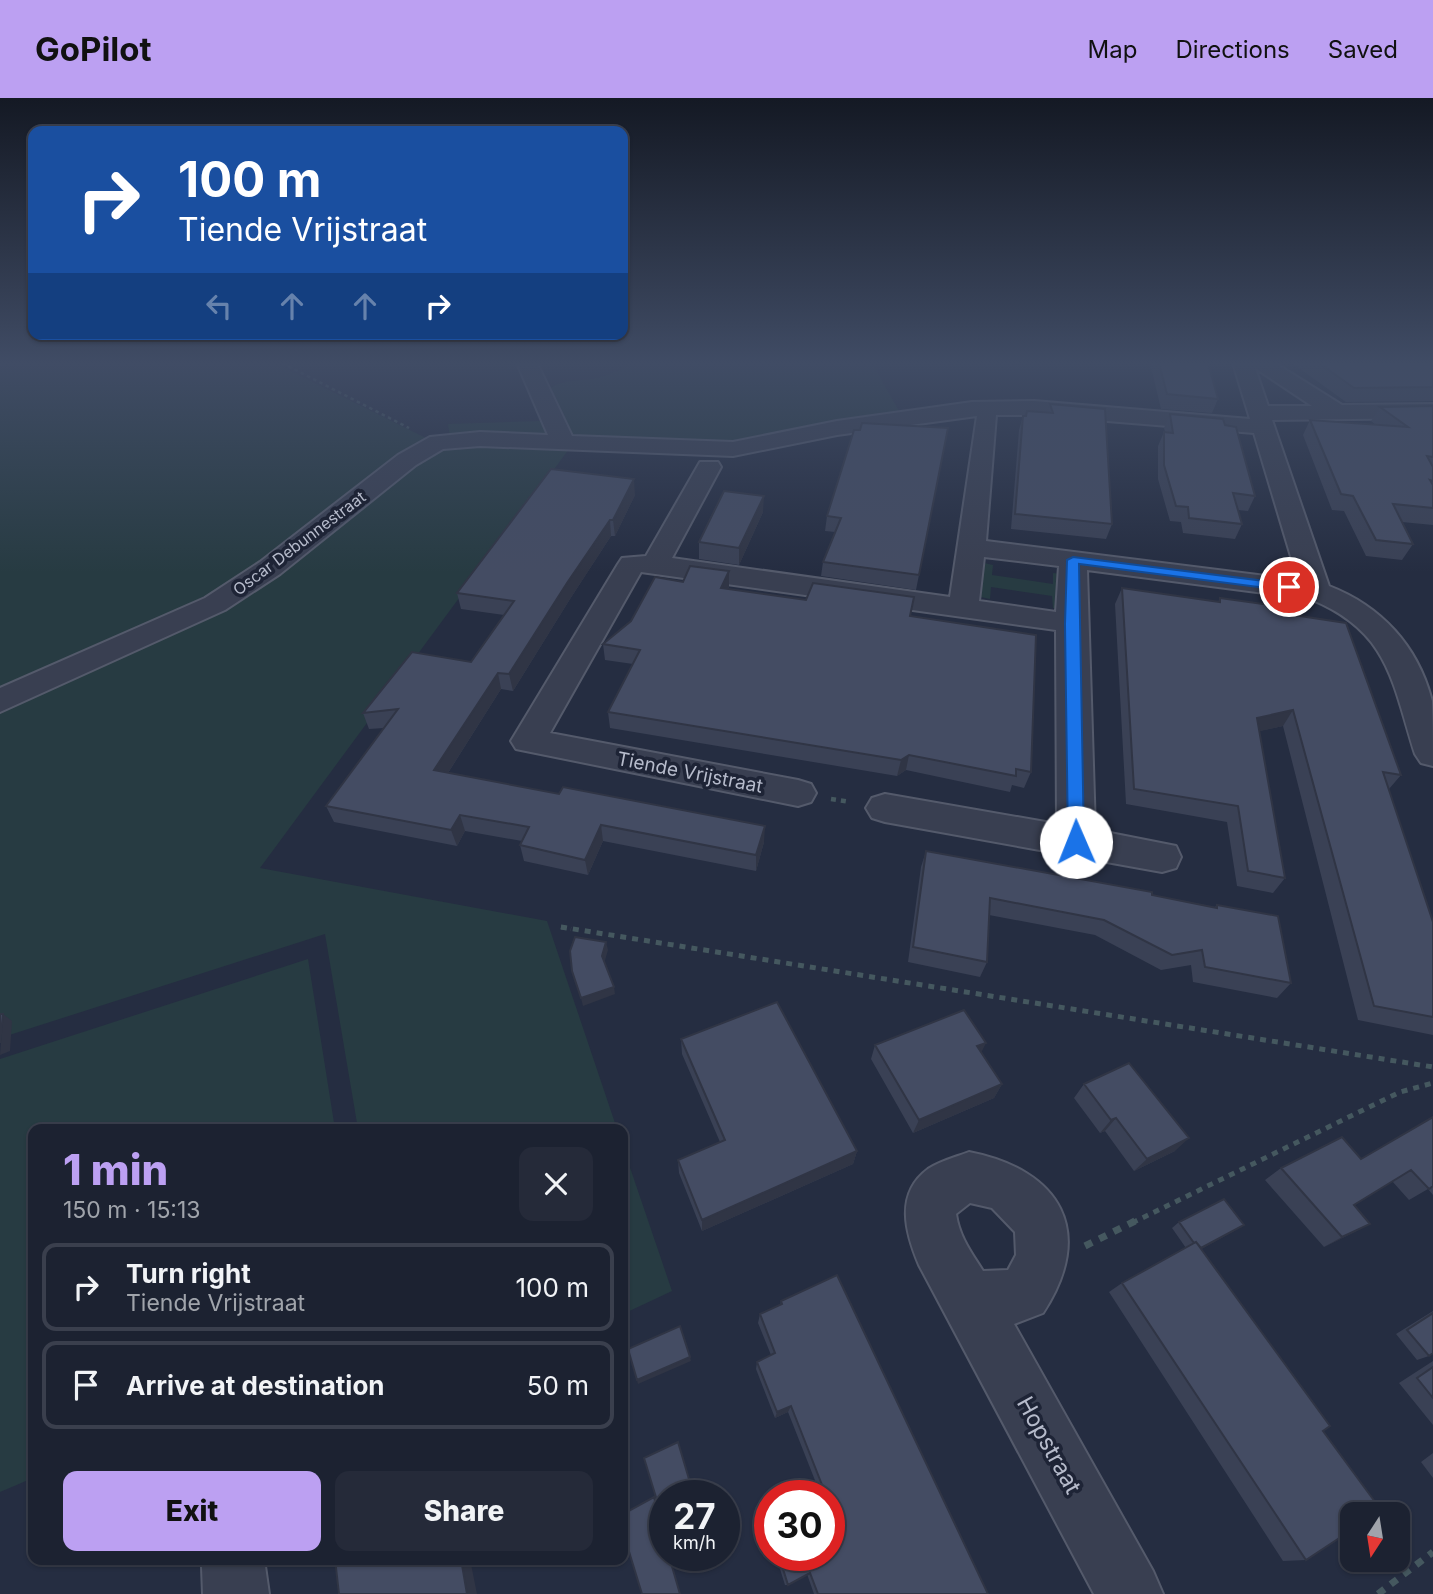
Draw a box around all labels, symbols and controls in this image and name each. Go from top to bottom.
text: GoPilot [35,29,152,69]
text: Map [1088,35,1137,64]
text: Directions [1175,35,1290,64]
text: Saved [1328,35,1398,64]
text: 100 m [178,150,322,209]
icon: right [63,154,154,245]
text: Tiende Vrijstraat [178,210,427,249]
icon: left [200,287,238,325]
icon: ahead [273,287,311,325]
icon: ahead [346,287,384,325]
icon: right [419,287,457,325]
street label: Oscar Debunnestraat [229,487,369,599]
pin [1259,557,1319,617]
icon: arrive [1270,568,1308,606]
street label: Tiende Vrijstraat [615,747,765,798]
position arrow [1039,805,1113,879]
text: 1 min [63,1144,168,1195]
button: close [519,1147,593,1221]
text: 150 m · 15:13 [63,1196,201,1224]
text: Turn right [126,1258,251,1289]
icon: right [67,1268,105,1306]
text: 100 m [516,1272,589,1303]
text: Tiende Vrijstraat [126,1289,305,1317]
icon: arrive [67,1366,105,1404]
text: Arrive at destination [126,1370,385,1401]
text: 50 m [527,1370,589,1401]
street label: Hopstraat [1011,1392,1087,1499]
button: Exit [63,1471,321,1551]
button: Share [335,1471,593,1551]
speed limit sign: 30 [754,1480,845,1571]
text: 27 [673,1495,716,1537]
north arrow [1340,1502,1410,1572]
map controls [1340,1502,1410,1572]
text: km/h [673,1532,716,1553]

